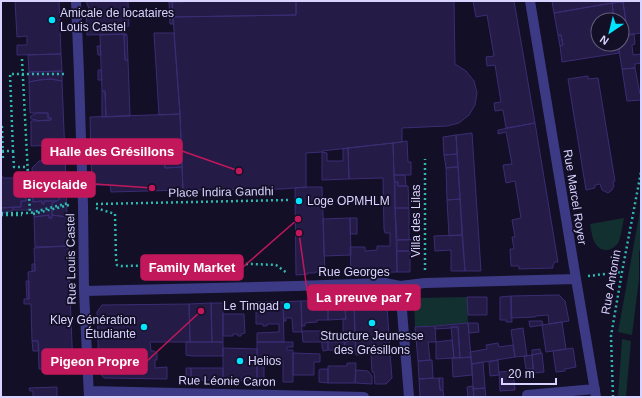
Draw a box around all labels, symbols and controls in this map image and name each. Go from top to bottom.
place label: Amicale de locataires Louis Castel [60,6,174,34]
north arrow [590,12,630,52]
marker: Amicale de locataires Louis Castel [47,15,57,25]
text: N [598,33,611,47]
callout: Halle des Grésillons [42,139,182,164]
text: Halle des Grésillons [50,144,174,159]
street label: Rue Marcel Royer [561,148,589,246]
callout: Bicyclaide [14,172,95,197]
text: Bicyclaide [23,177,87,192]
street label: Place Indira Gandhi [168,184,274,200]
street label: Villa des Lilas [409,184,423,258]
place label: Loge OPMHLM [307,194,390,208]
marker: Loge OPMHLM [294,196,304,206]
street label: Rue Louis Castel [63,213,79,305]
street label: Rue Antonin [598,249,624,315]
callout: Family Market [141,255,243,280]
text: Family Market [149,260,236,275]
street label: Rue Georges [318,265,390,279]
callout: La preuve par 7 [308,285,420,310]
text: La preuve par 7 [316,290,412,305]
place label: Le Timgad [223,299,279,313]
marker: Le Timgad [282,301,292,311]
place label: Kley Génération Étudiante [50,313,136,341]
marker: Structure Jeunesse des Grésillons [367,318,377,328]
marker: Kley Génération Étudiante [139,322,149,332]
place label: Structure Jeunesse des Grésillons [320,329,424,357]
callout: Pigeon Propre [42,349,147,374]
text: Pigeon Propre [51,354,139,369]
place label: Helios [248,354,281,368]
marker: Helios [235,356,245,366]
scale bar [502,360,556,386]
text: 20 m [508,367,535,381]
street label: Rue Léonie Caron [178,373,276,389]

